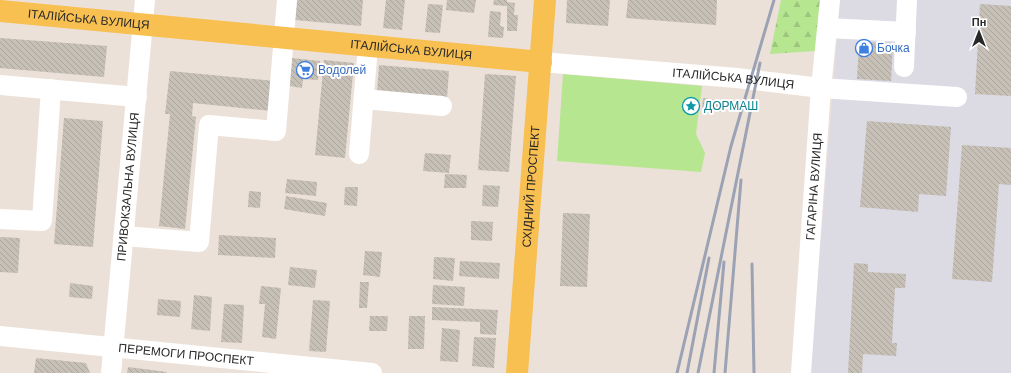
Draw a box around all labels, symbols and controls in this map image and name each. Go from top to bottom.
street label: ІТАЛІЙСЬКА ВУЛИЦЯ [27,7,150,32]
north arrow [959,12,999,52]
text: Пн [972,16,986,28]
street label: ІТАЛІЙСЬКА ВУЛИЦЯ [350,37,473,62]
shop icon: Бочка [854,38,874,58]
place label: Бочка [877,41,910,55]
supermarket icon: Водолей [295,60,315,80]
place label: Водолей [318,63,366,77]
street label: ІТАЛІЙСЬКА ВУЛИЦЯ [672,66,795,92]
place icon: ДОРМАШ [681,96,701,116]
place label: ДОРМАШ [704,99,758,113]
street label: ПРИВОКЗАЛЬНА ВУЛИЦЯ [114,112,142,262]
street label: СХІДНИЙ ПРОСПЕКТ [519,124,543,248]
street label: ГАГАРІНА ВУЛИЦЯ [803,132,825,241]
street label: ПЕРЕМОГИ ПРОСПЕКТ [118,341,255,368]

